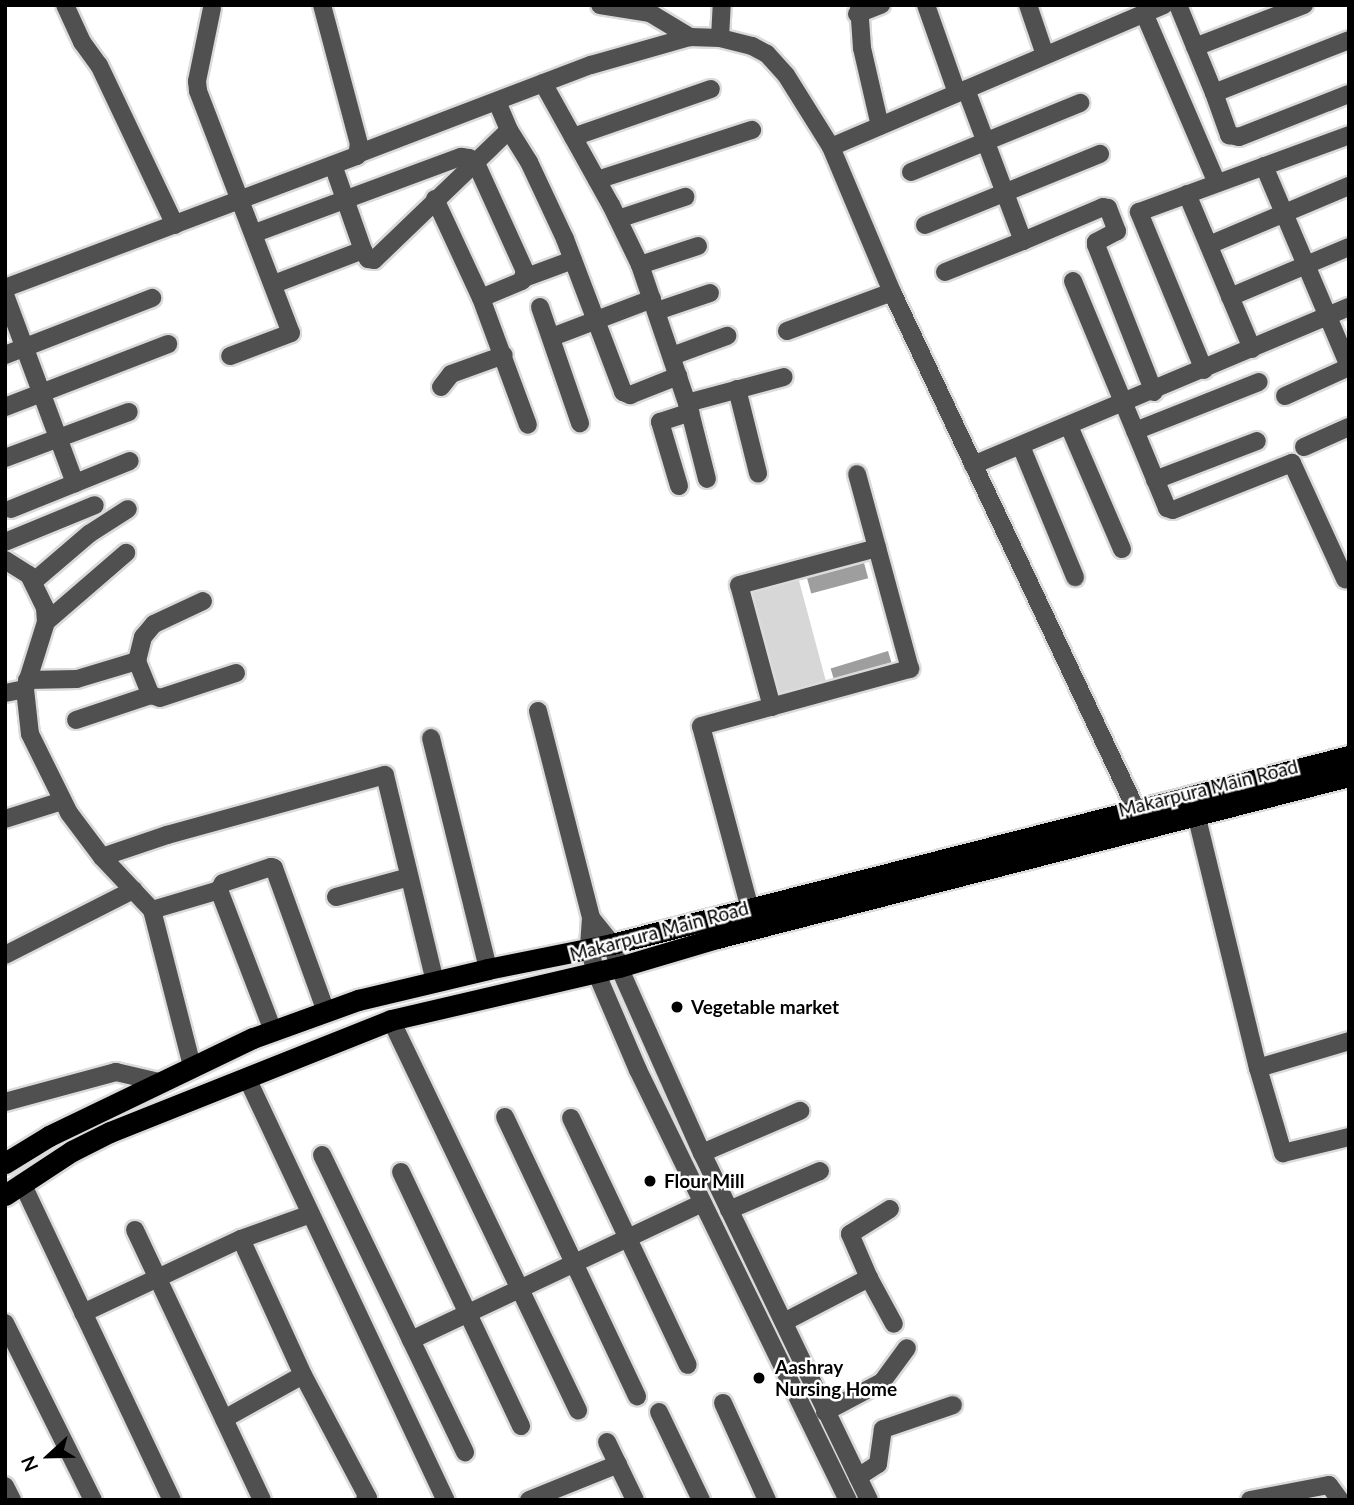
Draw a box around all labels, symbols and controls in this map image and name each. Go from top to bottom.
street label: Makarpura Main Road [1116,755,1300,821]
street label: Makarpura Main Road [567,896,751,966]
place label: Vegetable market [691,996,839,1018]
marker: Vegetable market [669,999,685,1015]
place label: Flour Mill [664,1170,745,1192]
marker: Flour Mill [642,1173,658,1189]
place label: Aashray Nursing Home [775,1356,897,1400]
marker: Aashray Nursing Home [749,1368,769,1388]
north arrow [14,1421,84,1491]
text: N [16,1453,42,1475]

